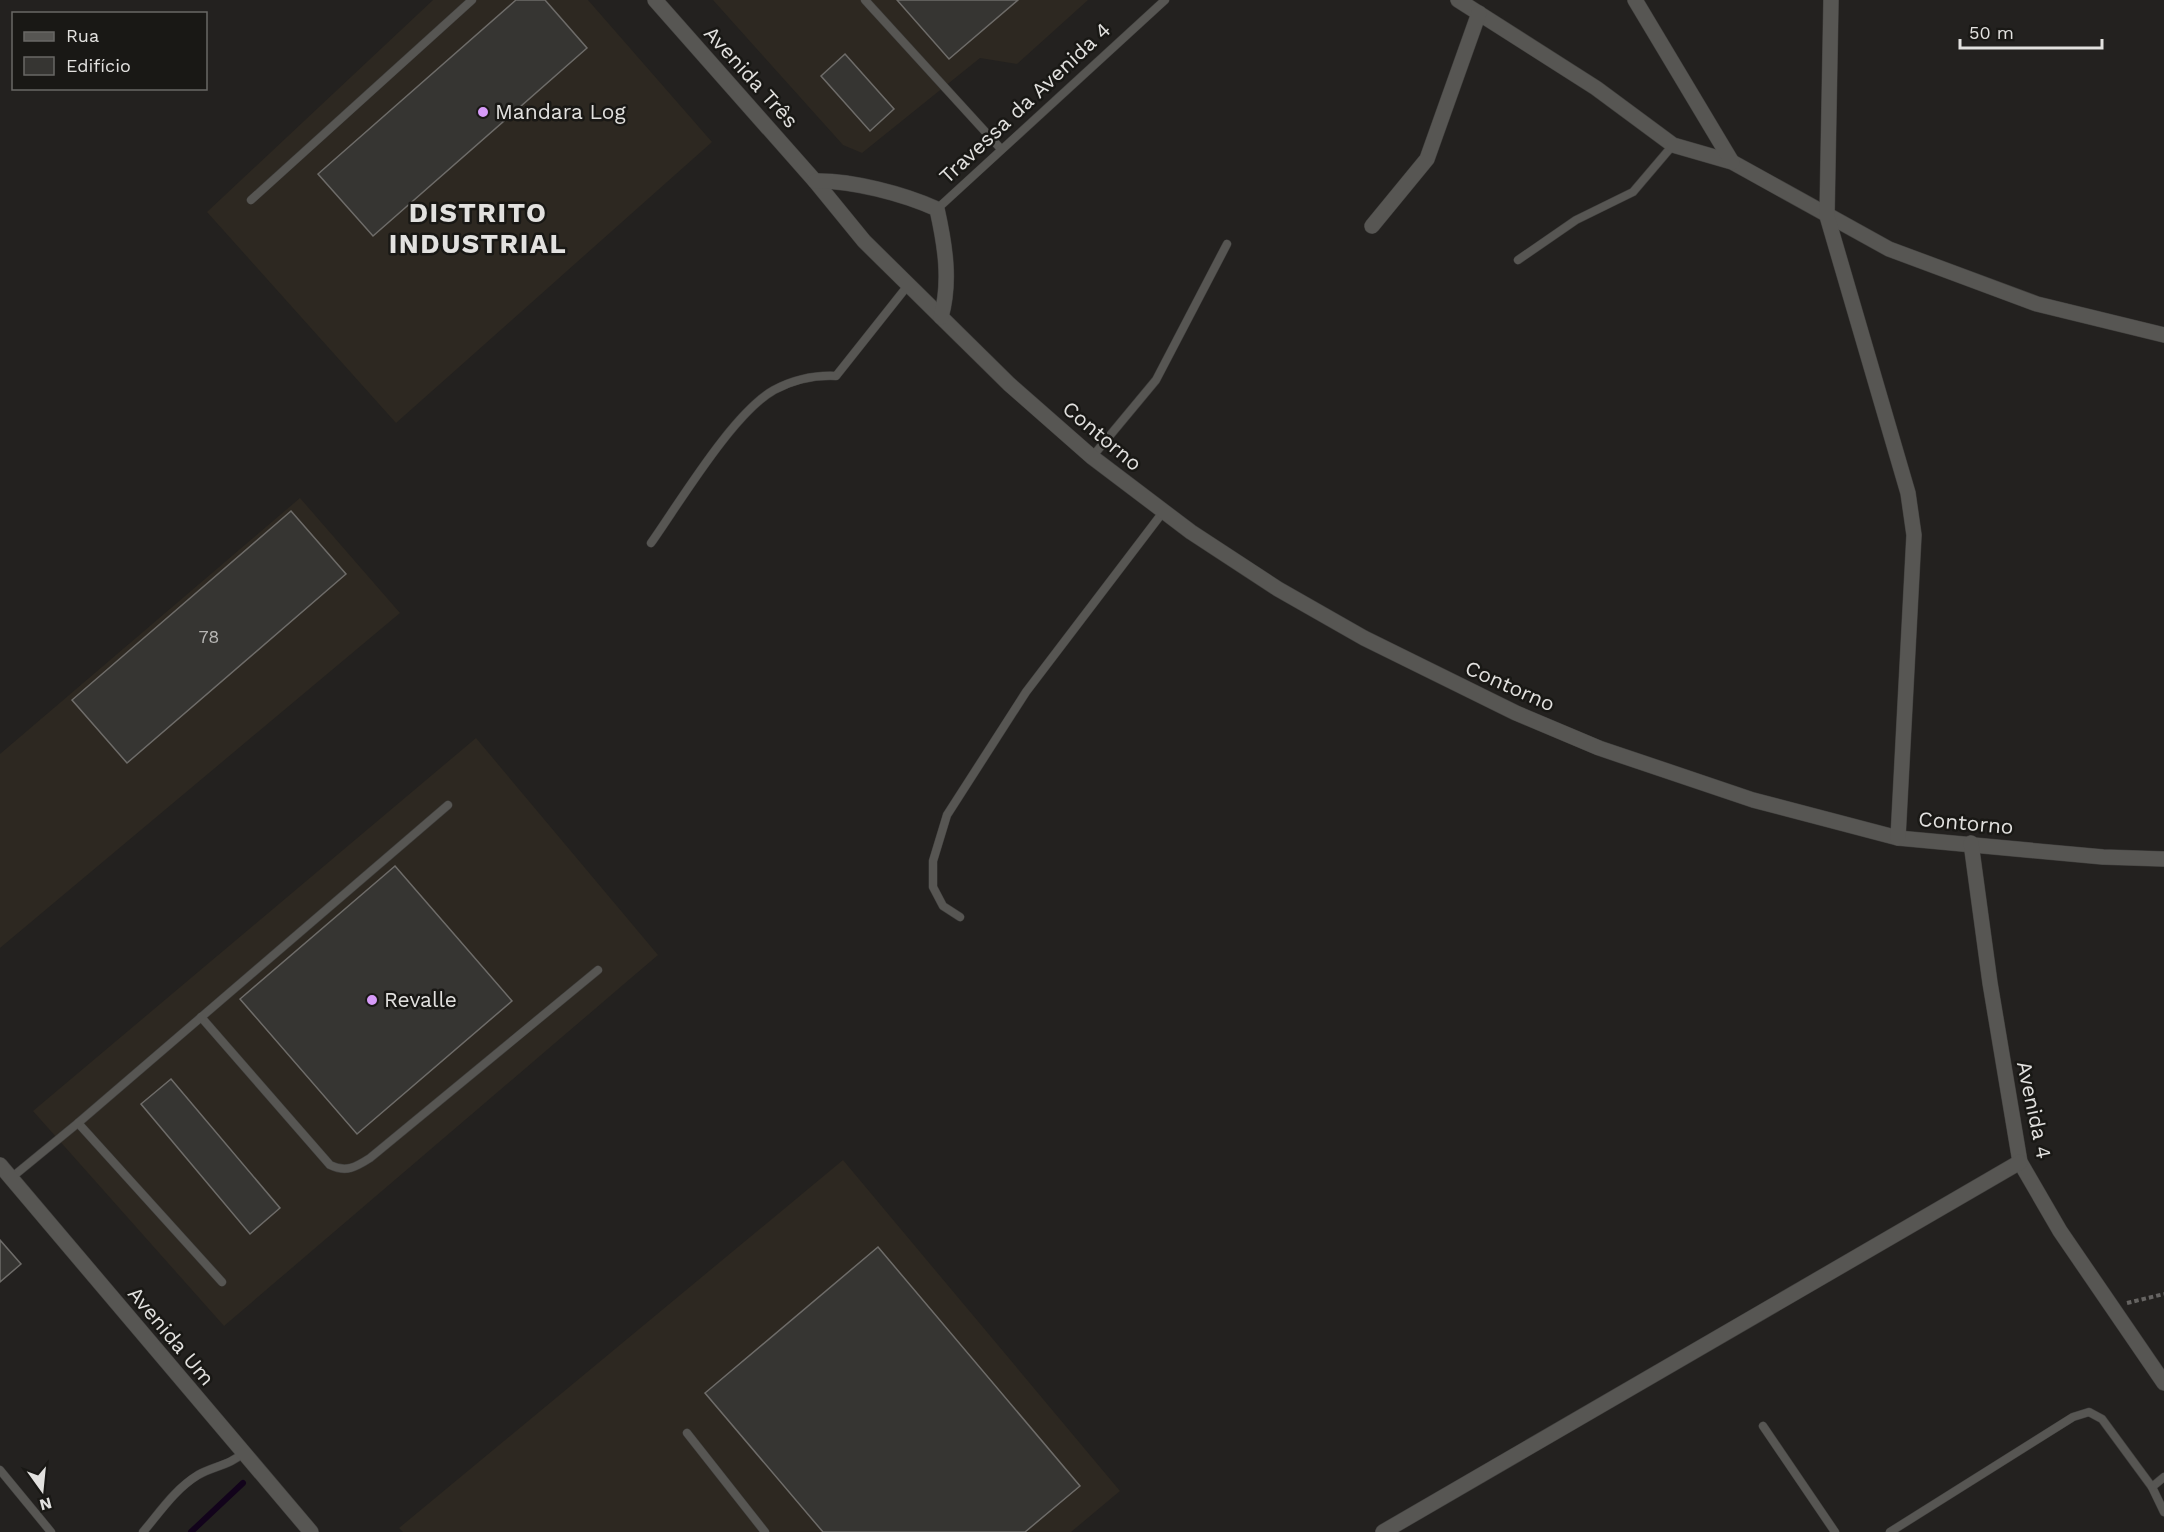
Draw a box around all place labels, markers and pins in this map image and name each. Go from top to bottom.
place label: Mandara Log [495,99,626,124]
marker: Mandara Log [476,105,490,119]
place label: Revalle [384,987,457,1012]
marker: Revalle [365,993,379,1007]

